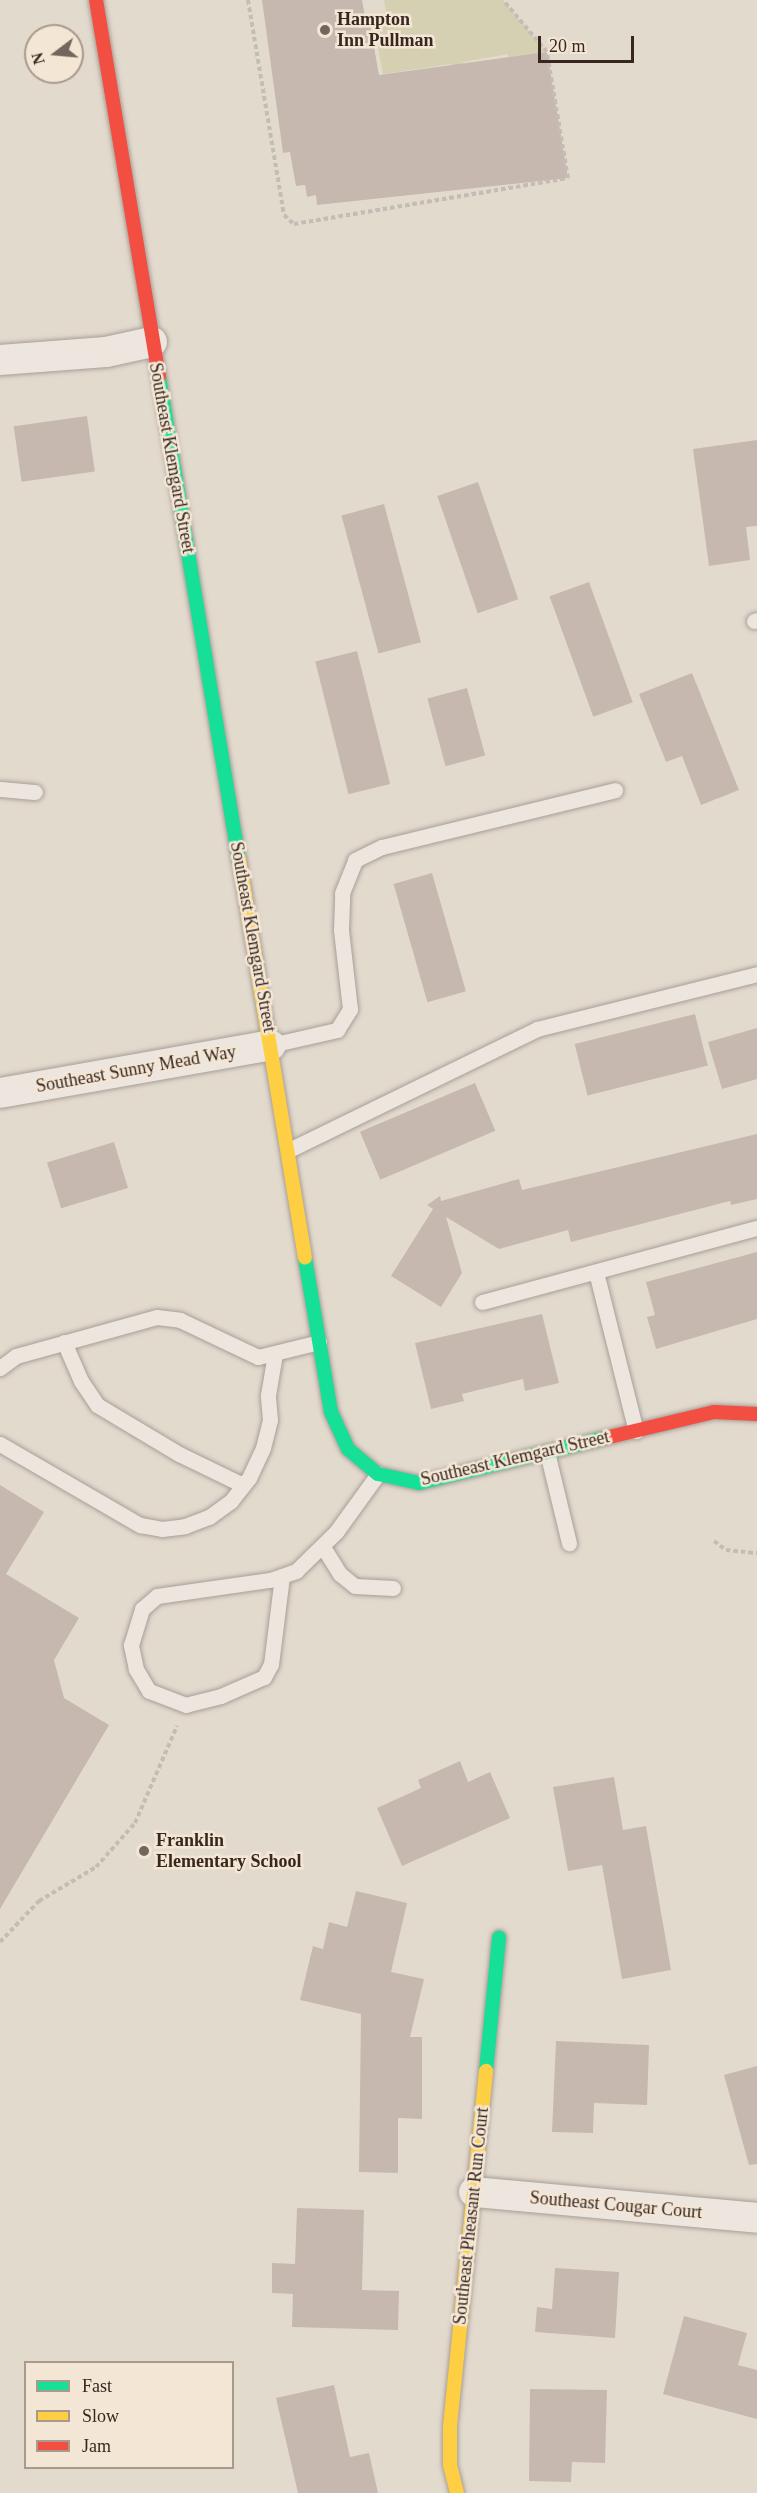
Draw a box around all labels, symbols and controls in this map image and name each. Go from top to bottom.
place label: Hampton Inn Pullman [337,9,434,52]
marker: Hampton Inn Pullman [318,23,332,37]
north arrow [24,24,84,84]
scale bar [541,24,637,62]
text: 20 m [549,36,586,56]
text: N [28,51,48,66]
street label: Southeast Klemgard Street [145,361,199,555]
street label: Southeast Klemgard Street [226,840,280,1034]
street label: Southeast Sunny Mead Way [34,1041,238,1097]
street label: Southeast Klemgard Street [419,1426,611,1490]
place label: Franklin Elementary School [156,1830,301,1872]
marker: Franklin Elementary School [137,1844,151,1858]
street label: Southeast Pheasant Run Court [449,2106,493,2326]
street label: Southeast Cougar Court [529,2187,703,2223]
legend [24,2361,234,2469]
text: Fast [82,2376,112,2396]
text: Slow [82,2406,119,2426]
text: Jam [82,2436,111,2456]

